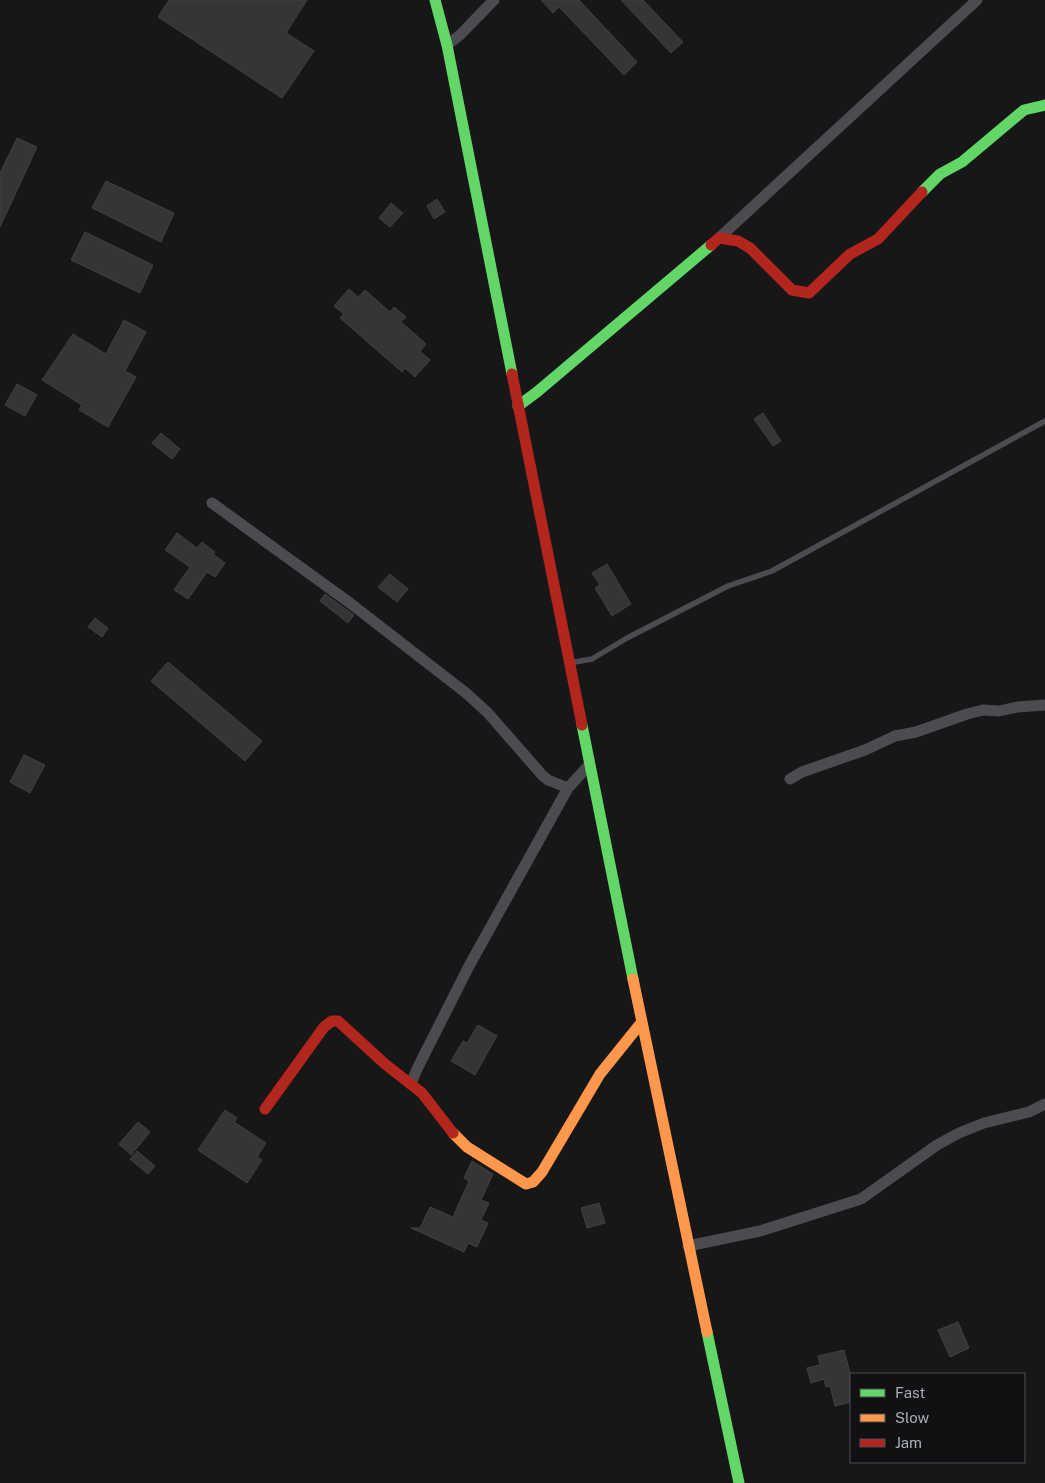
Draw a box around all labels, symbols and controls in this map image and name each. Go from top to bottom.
legend [850,1373,1025,1463]
text: Fast [895,1384,925,1401]
text: Slow [895,1409,930,1426]
text: Jam [895,1434,922,1451]

